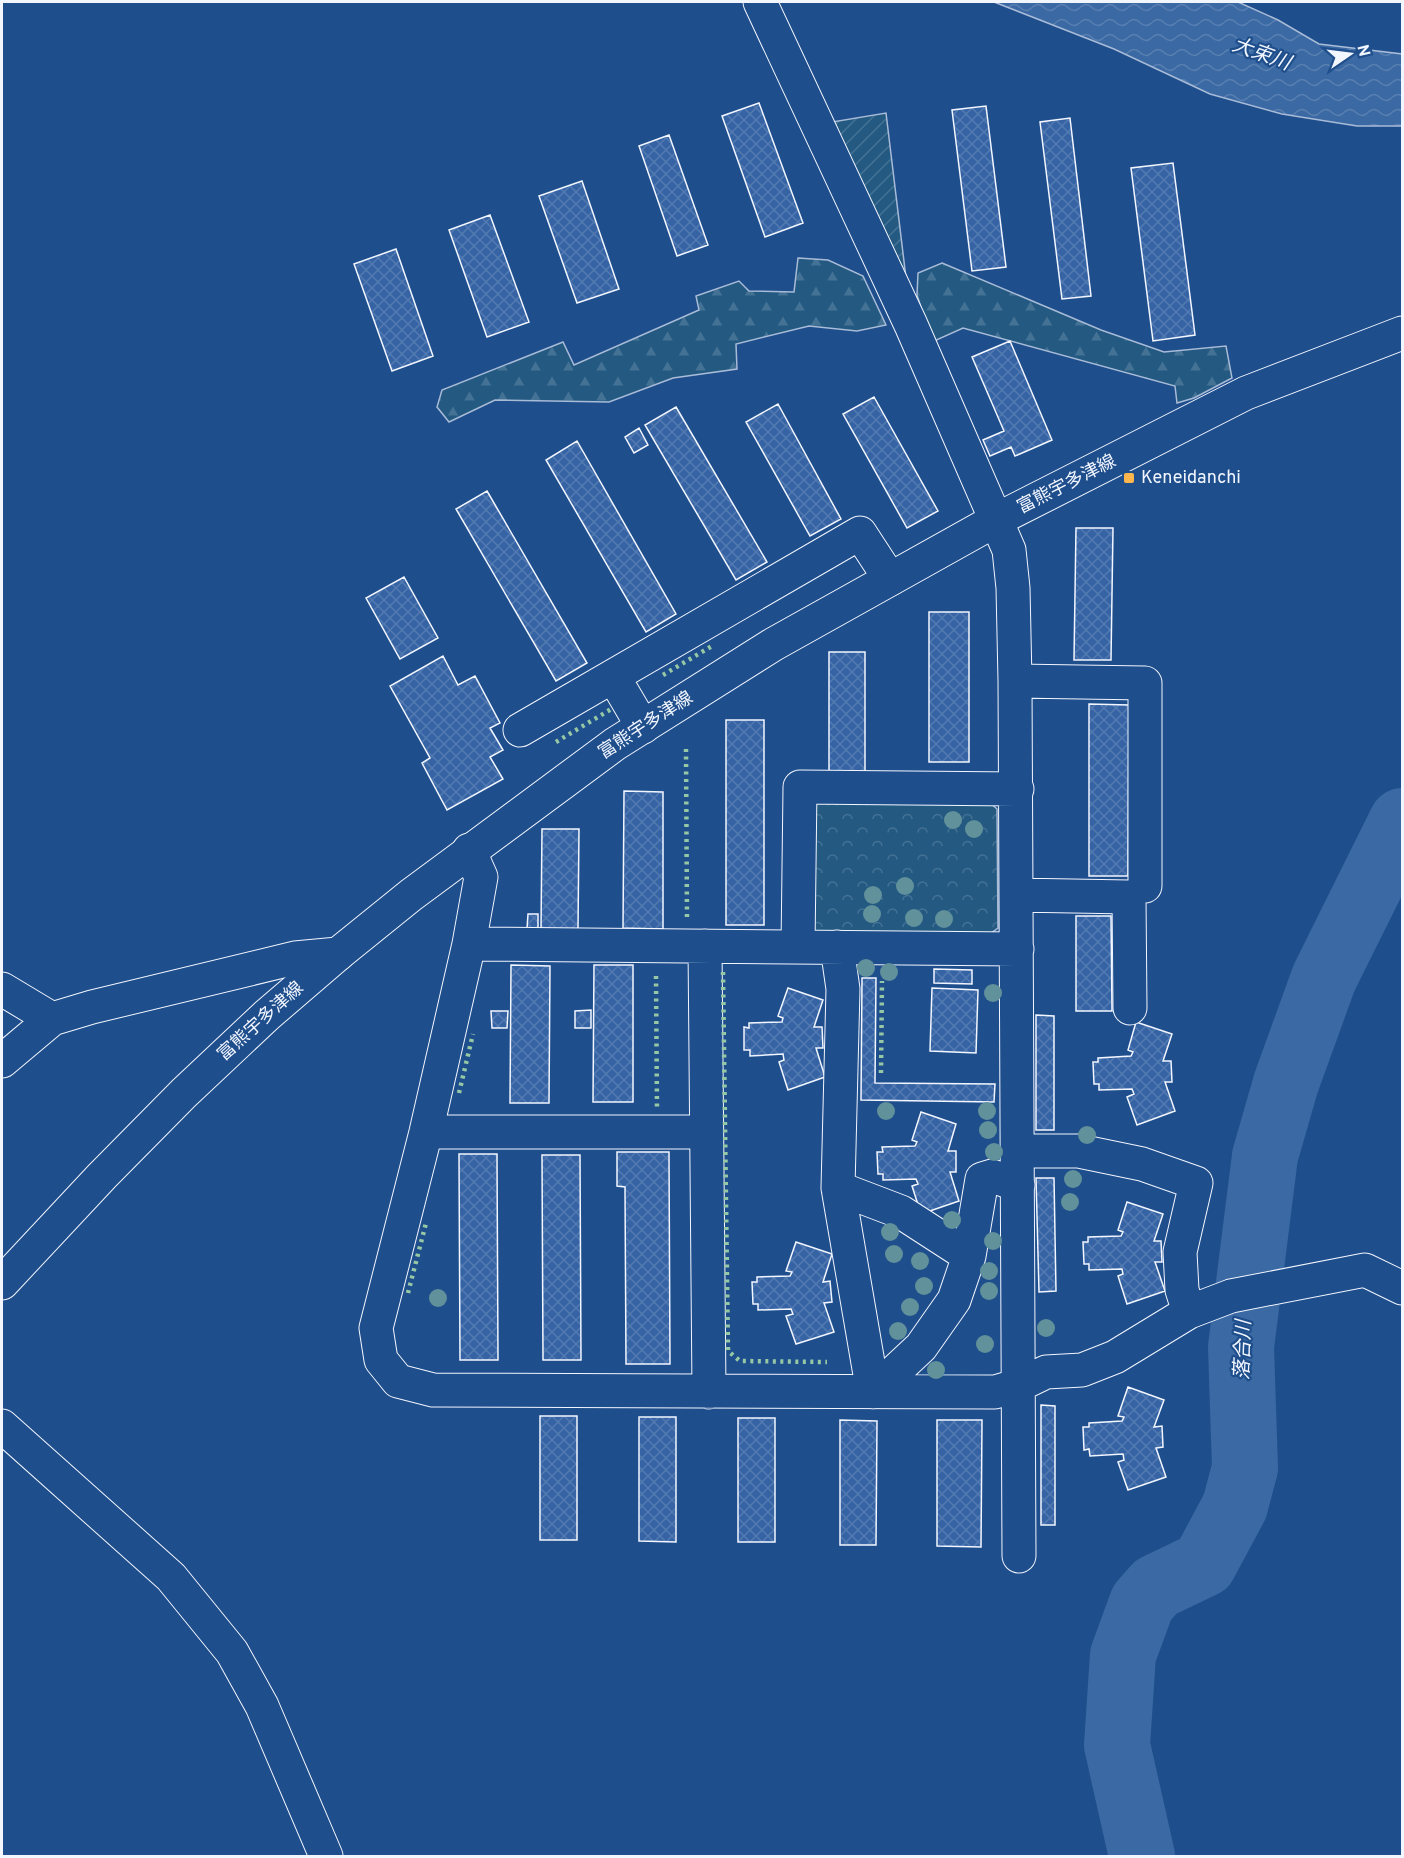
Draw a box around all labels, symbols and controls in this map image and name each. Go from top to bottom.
north arrow [1320,24,1380,84]
water label: 大束川 [1228,33,1296,78]
text: N [1352,43,1374,59]
street label: 富熊宇多津線 [1014,450,1120,520]
place label: Keneidanchi [1141,467,1241,490]
marker: Keneidanchi [1122,471,1136,485]
street label: 富熊宇多津線 [594,687,698,765]
street label: 富熊宇多津線 [213,977,309,1067]
water label: 落合川 [1230,1318,1258,1380]

